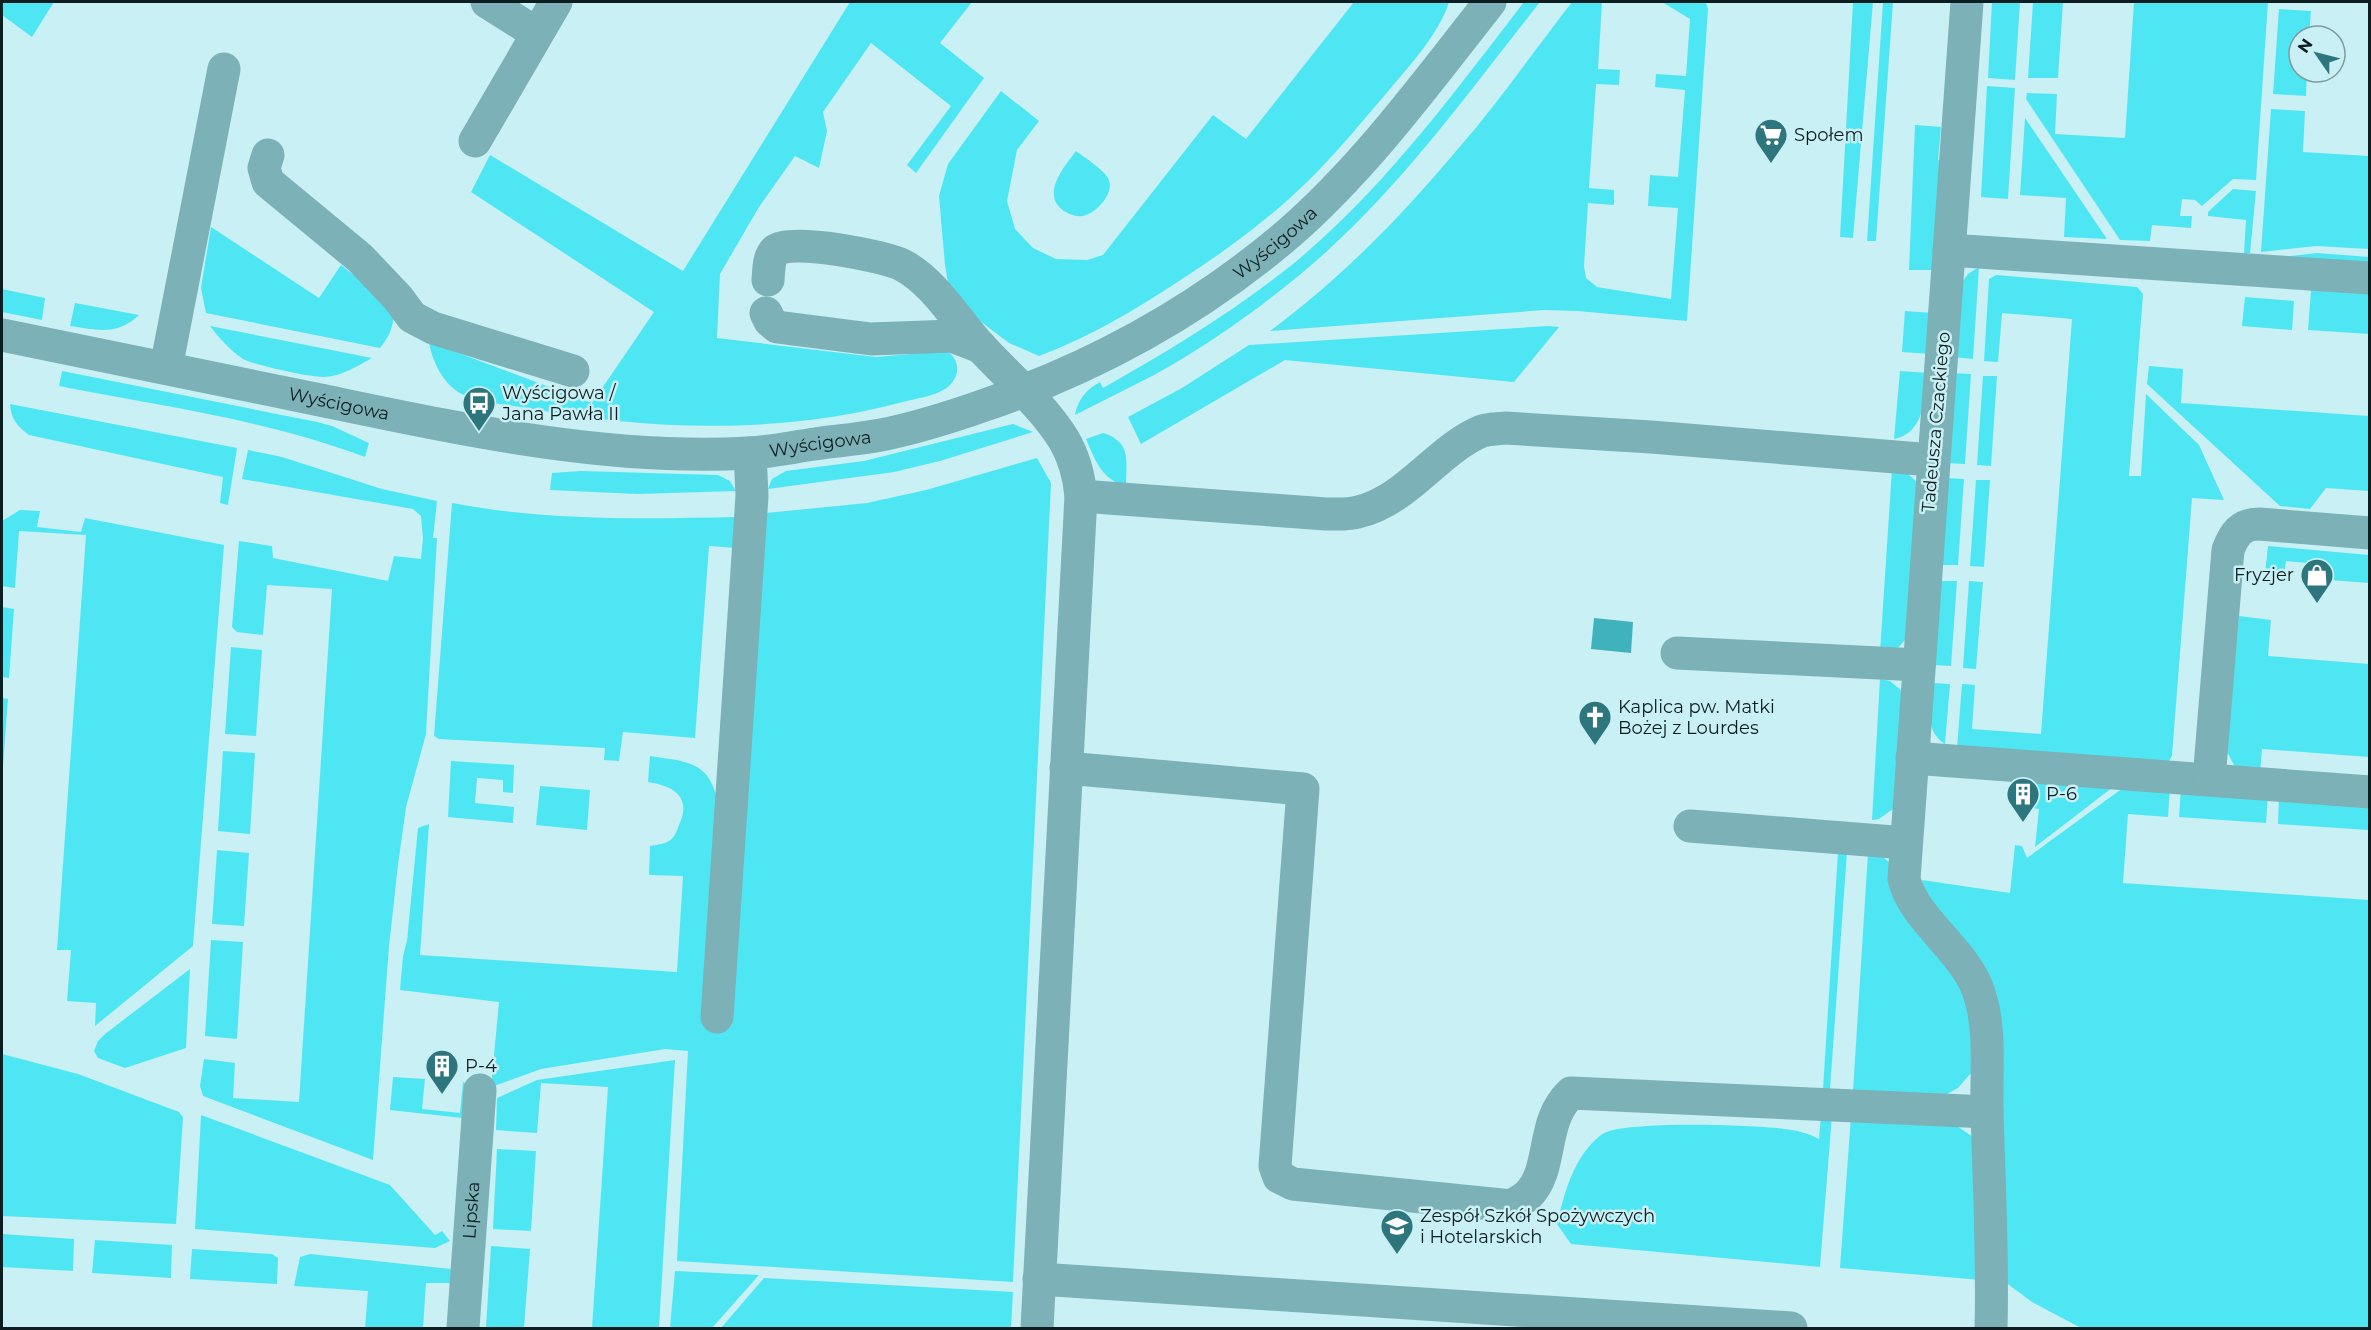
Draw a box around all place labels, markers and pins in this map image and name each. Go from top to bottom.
supermarket icon: Społem [1753,117,1789,164]
place label: Społem [1794,124,1864,146]
place label: Wyścigowa / Jana Pawła II [501,382,619,425]
bus stop icon: Wyścigowa / Jana Pawła II [461,385,497,432]
shop icon: Fryzjer [2299,557,2335,604]
place label: Fryzjer [2234,564,2294,586]
place label: Kaplica pw. Matki Bożej z Lourdes [1618,696,1775,739]
church icon: Kaplica pw. Matki Bożej z Lourdes [1577,699,1613,746]
building icon: P-6 [2005,776,2041,823]
place label: P-6 [2046,783,2077,805]
building icon: P-4 [424,1048,460,1095]
place label: P-4 [465,1055,497,1077]
place label: Zespół Szkół Spożywczych i Hotelarskich [1420,1205,1655,1248]
school or university icon: Zespół Szkół Spożywczych i Hotelarskich [1379,1208,1415,1255]

